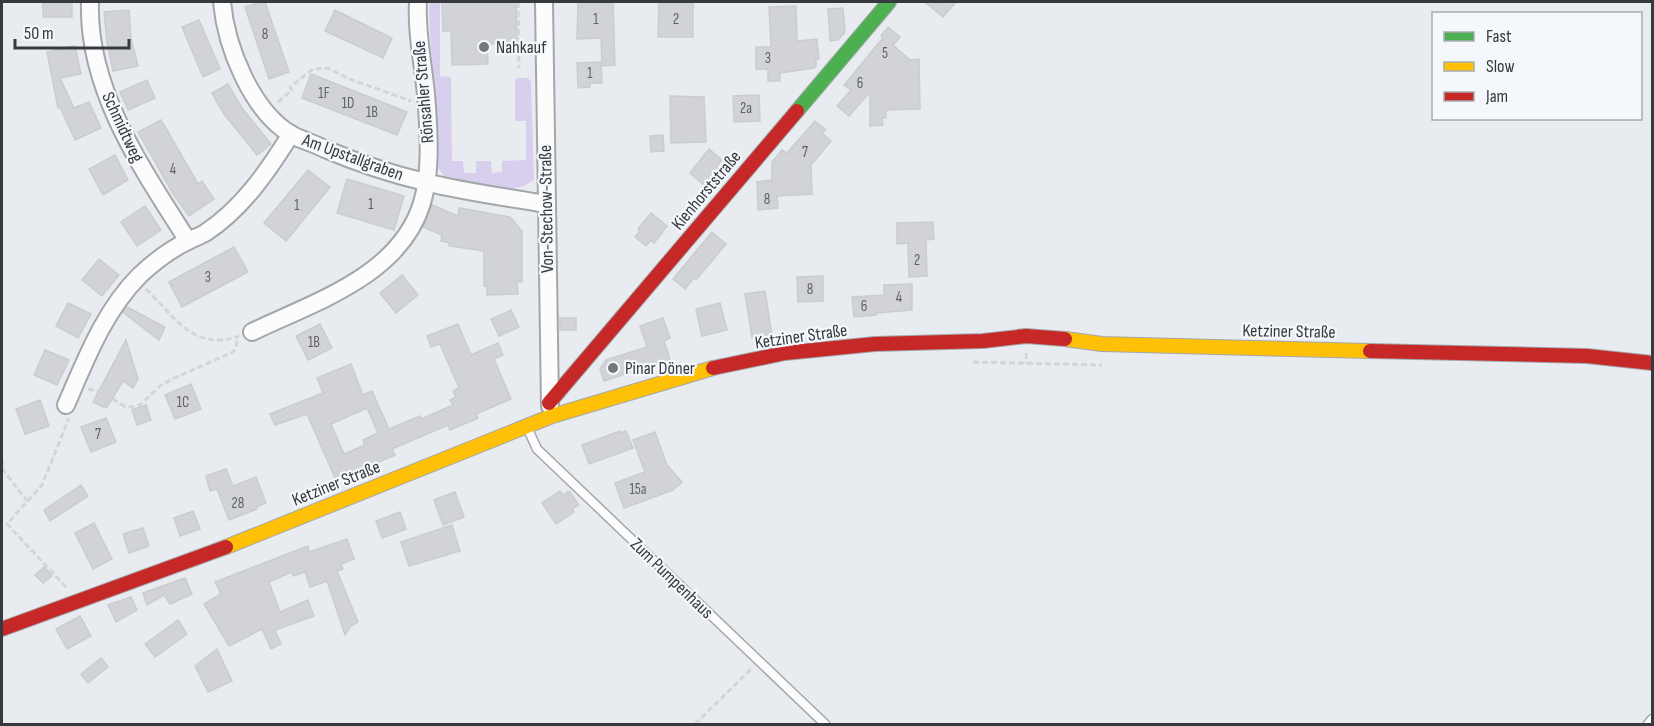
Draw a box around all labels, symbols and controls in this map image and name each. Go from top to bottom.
house number: 1 [593,10,599,29]
house number: 2 [673,10,679,29]
scale bar [15,12,129,50]
legend [1432,12,1642,120]
text: 50 m [24,23,54,44]
house number: 8 [262,25,268,44]
text: Fast [1486,26,1512,47]
place label: Nahkauf [496,37,547,58]
street label: Rönsahler Straße [409,40,438,144]
marker: Nahkauf [477,40,491,54]
house number: 5 [882,44,888,63]
house number: 3 [765,49,771,68]
text: Slow [1486,56,1515,77]
house number: 1 [587,64,593,83]
house number: 6 [857,74,863,93]
house number: 1F [318,84,330,103]
text: Jam [1485,86,1508,107]
street label: Schmidtweg [97,89,148,166]
house number: 1D [342,94,354,113]
house number: 2a [740,99,752,118]
house number: 1B [366,103,378,122]
street label: Am Upstallgraben [299,129,406,185]
house number: 7 [802,143,808,162]
street label: Von-Stechow-Straße [535,145,558,273]
street label: Kienhorststraße [667,146,746,234]
house number: 4 [170,160,176,179]
house number: 8 [764,190,770,209]
house number: 1 [368,195,374,214]
house number: 1 [294,196,300,215]
house number: 2 [914,251,920,270]
house number: 3 [205,268,211,287]
house number: 8 [807,280,813,299]
house number: 4 [896,288,902,307]
house number: 6 [861,297,867,316]
street label: Ketziner Straße [753,320,849,353]
street label: Ketziner Straße [1242,320,1336,343]
house number: 1B [308,333,320,352]
place label: Pinar Döner [625,358,695,379]
marker: Pinar Döner [606,361,620,375]
house number: 1C [177,393,189,412]
house number: 7 [95,425,101,444]
street label: Ketziner Straße [289,456,383,511]
house number: 15a [629,480,647,499]
house number: 28 [232,494,244,513]
street label: Zum Pumpenhaus [626,534,717,623]

